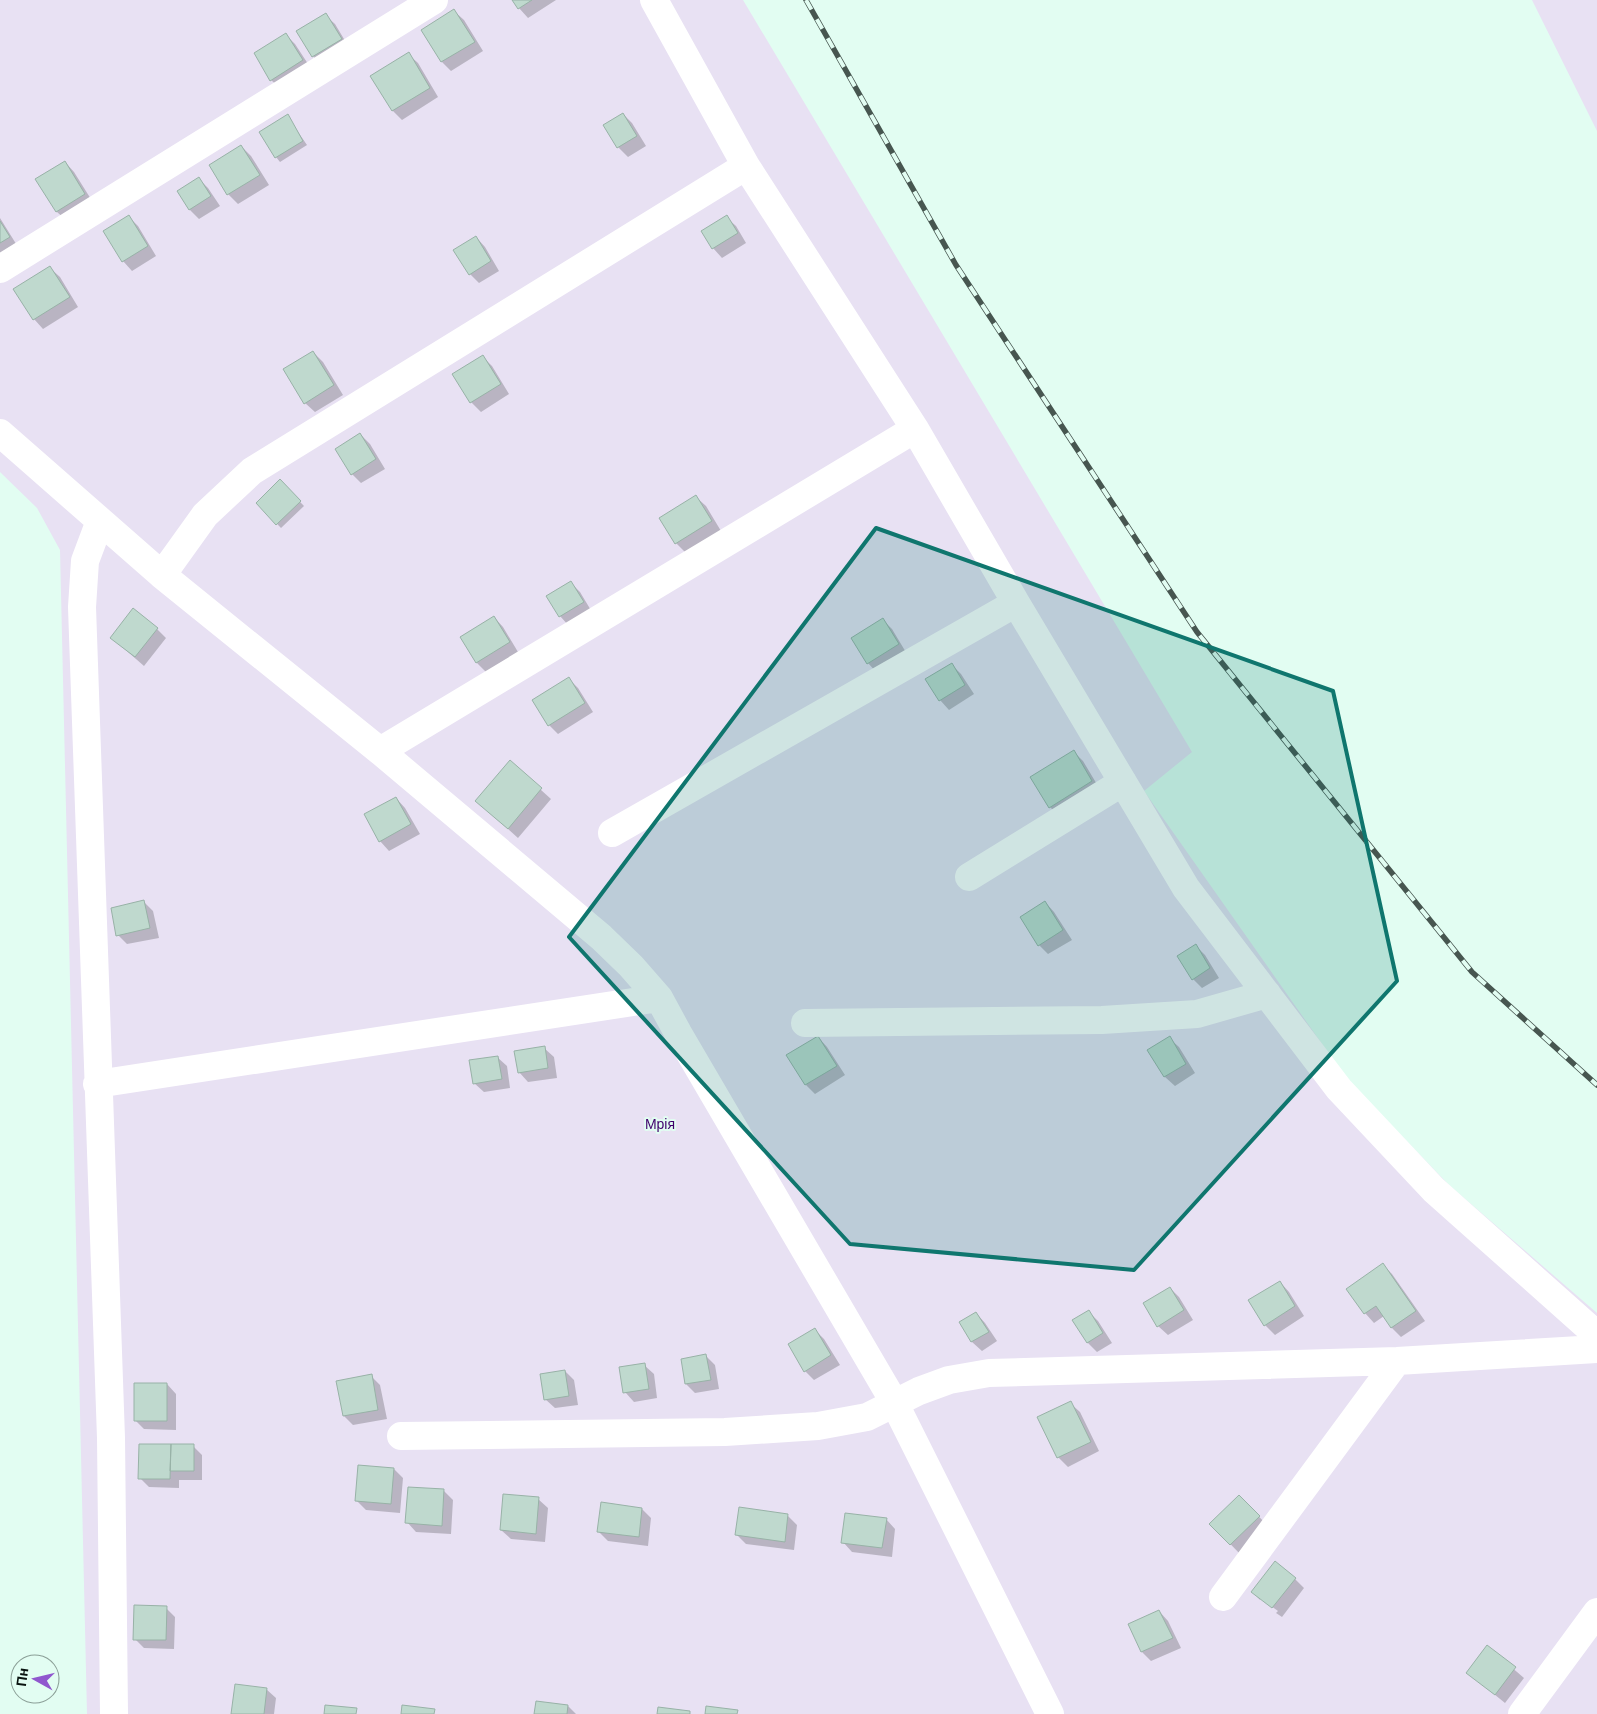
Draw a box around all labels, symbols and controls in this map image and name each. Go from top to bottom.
park label: Мрія [645,1116,675,1132]
north arrow [10,1654,60,1704]
text: Пн [13,1667,31,1687]

